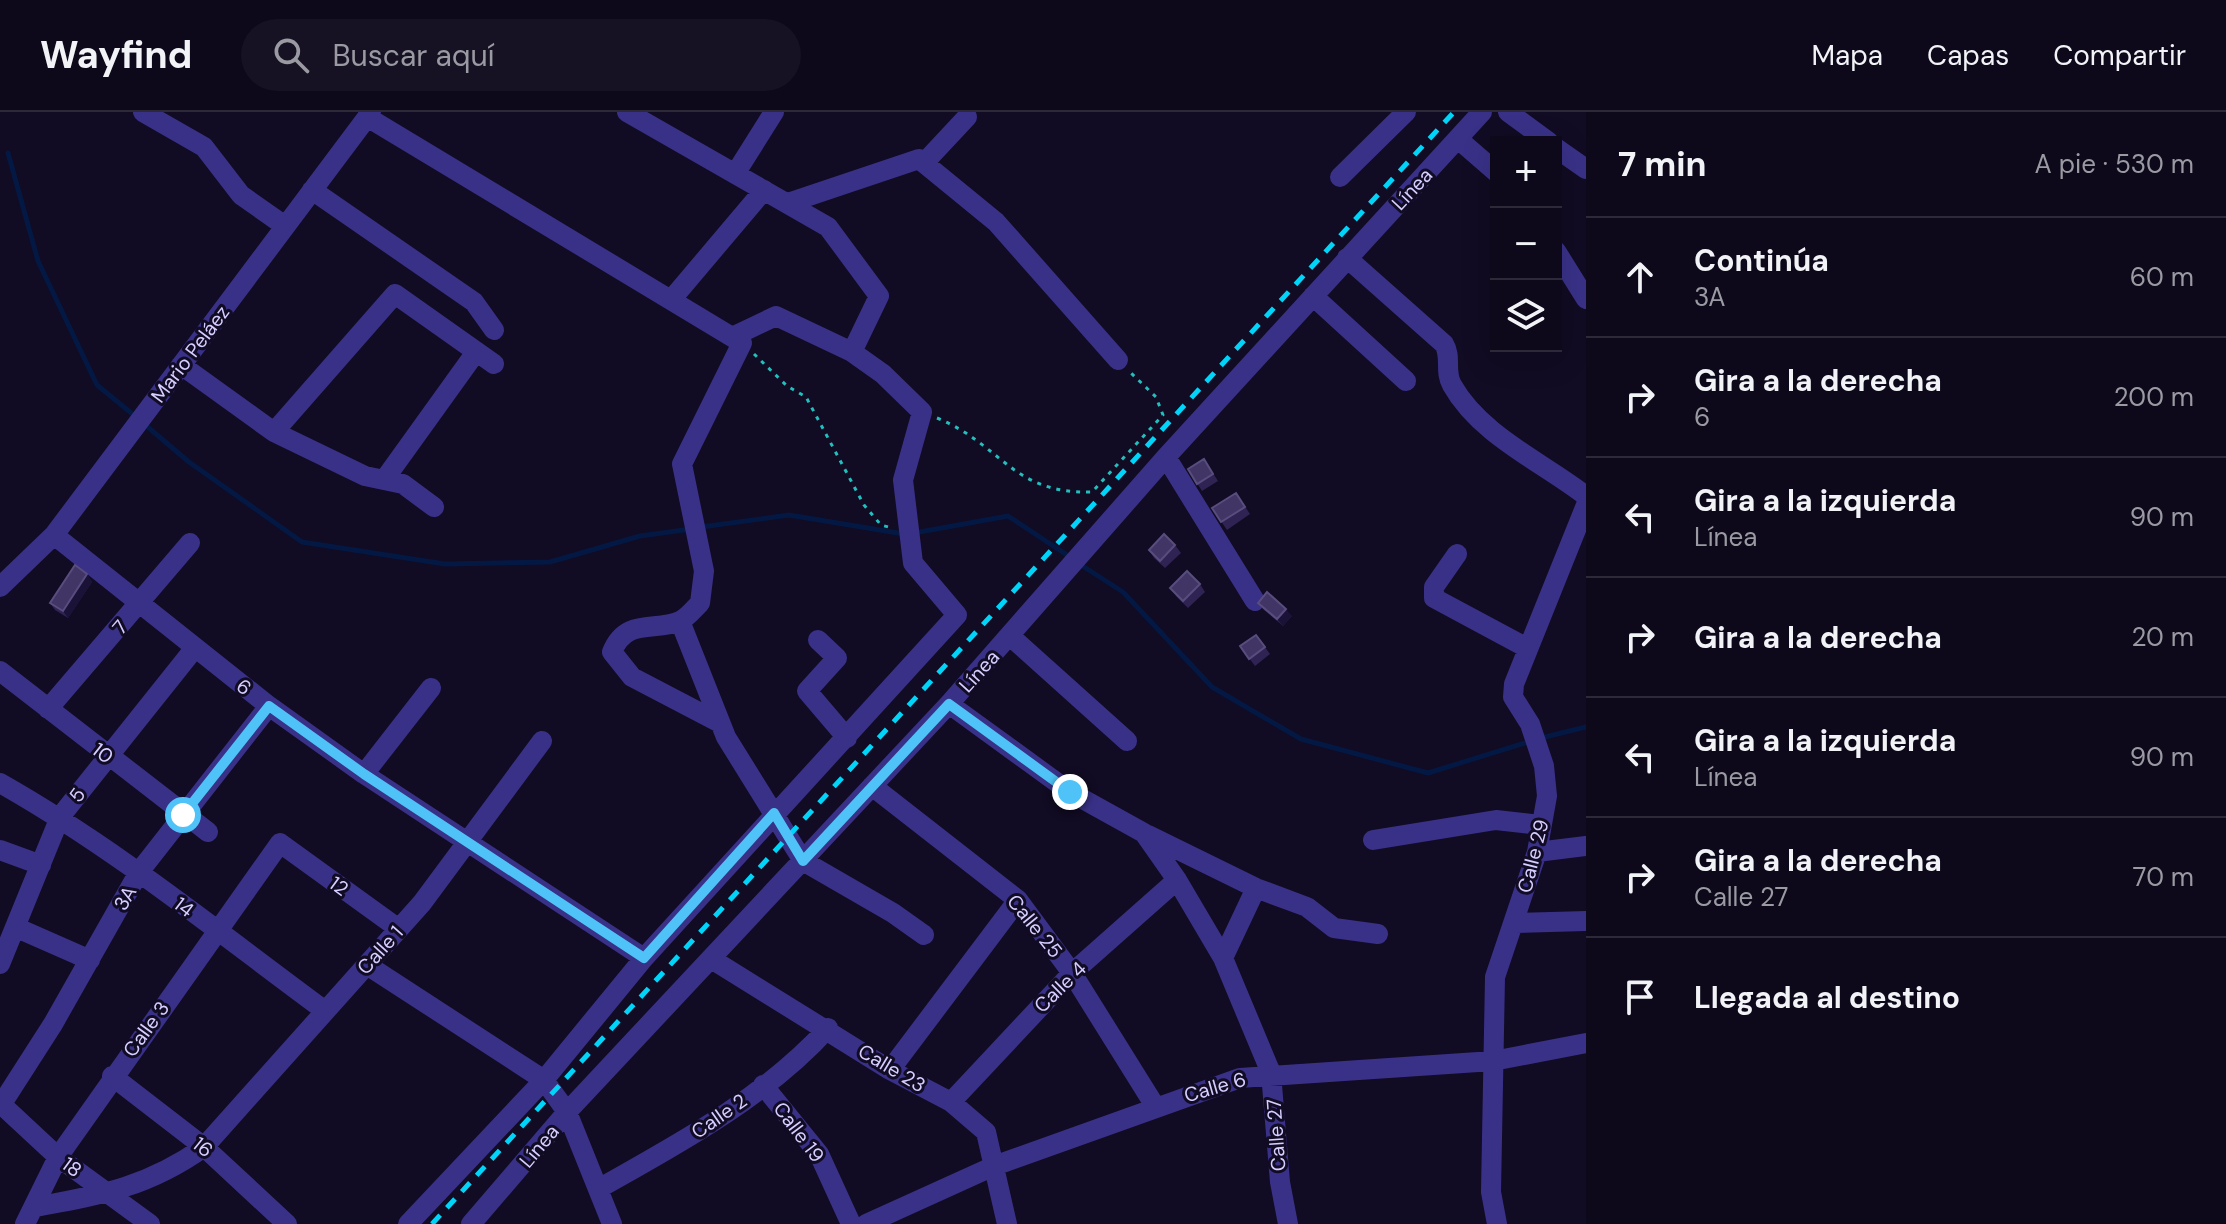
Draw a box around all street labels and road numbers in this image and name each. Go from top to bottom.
street label: Línea [1386,162,1438,216]
street label: Mario Peláez [145,300,235,408]
street label: 7 [107,614,133,640]
street label: Línea [953,644,1005,698]
street label: 6 [231,673,257,701]
street label: 10 [87,737,119,769]
street label: 5 [63,782,91,808]
street label: Calle 29 [1511,817,1555,895]
street label: 12 [324,870,354,902]
street label: 3A [108,881,142,915]
street label: Calle 25 [1001,889,1069,963]
street label: 14 [169,891,199,923]
street label: Calle 1 [351,920,409,980]
street label: Calle 4 [1028,956,1092,1018]
street label: Calle 3 [117,996,175,1062]
street label: Calle 23 [854,1038,930,1098]
street label: Calle 6 [1181,1066,1249,1108]
street label: Calle 2 [686,1087,752,1145]
street label: Calle 19 [768,1096,830,1168]
street label: Calle 27 [1260,1098,1292,1172]
street label: Línea [513,1119,565,1173]
street label: 16 [188,1131,218,1163]
street label: 18 [57,1151,87,1183]

